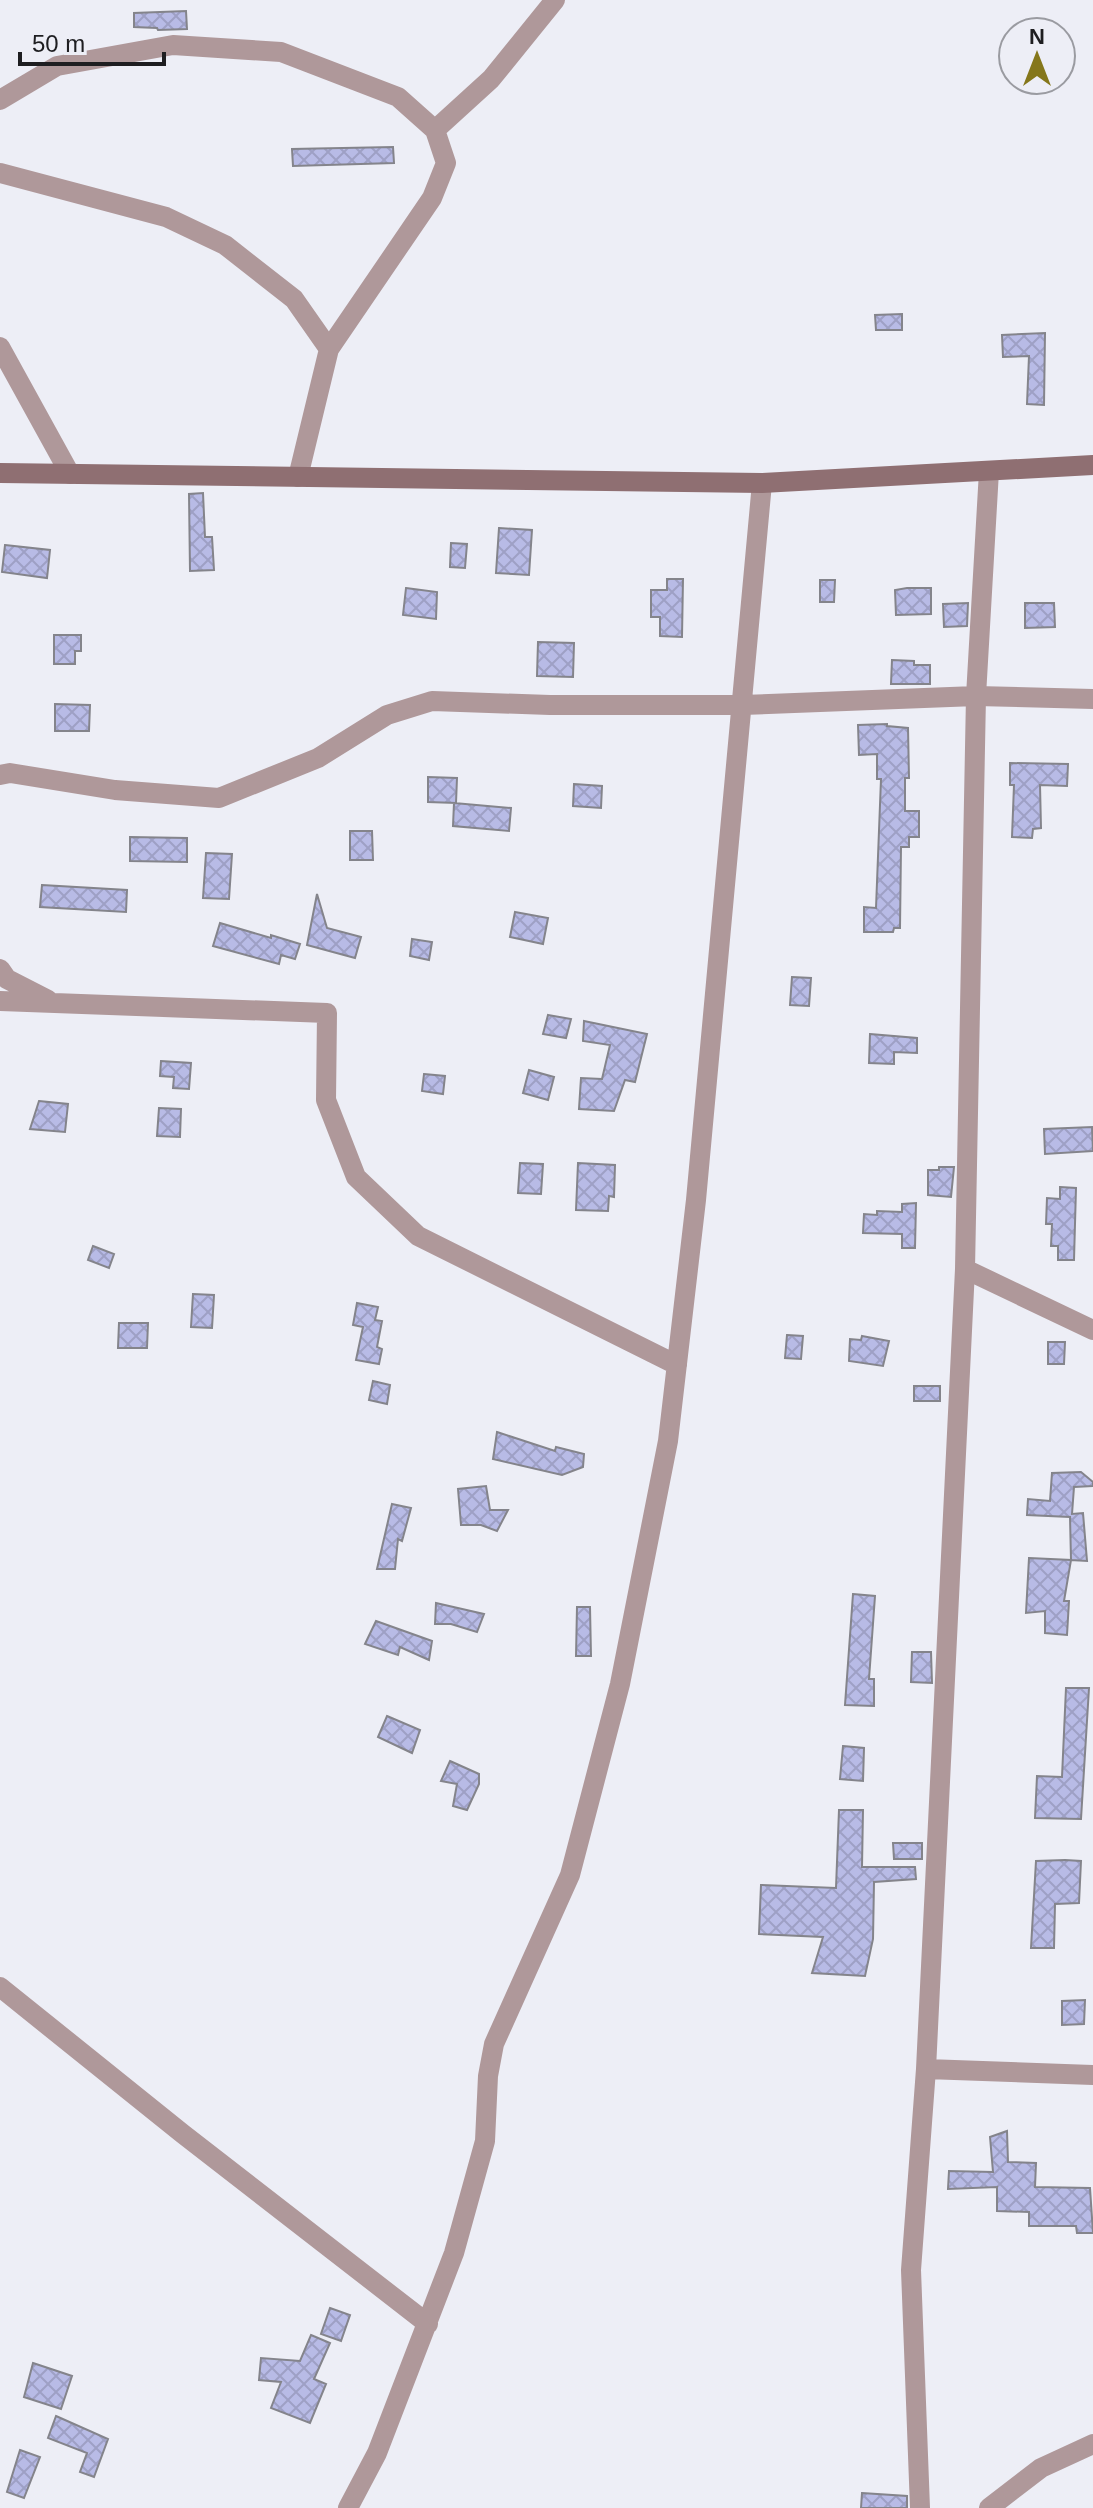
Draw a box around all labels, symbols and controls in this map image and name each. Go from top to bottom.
scale bar [20,16,164,66]
north arrow [997,16,1077,96]
text: N [1029,24,1045,49]
text: 50 m [32,30,85,57]

